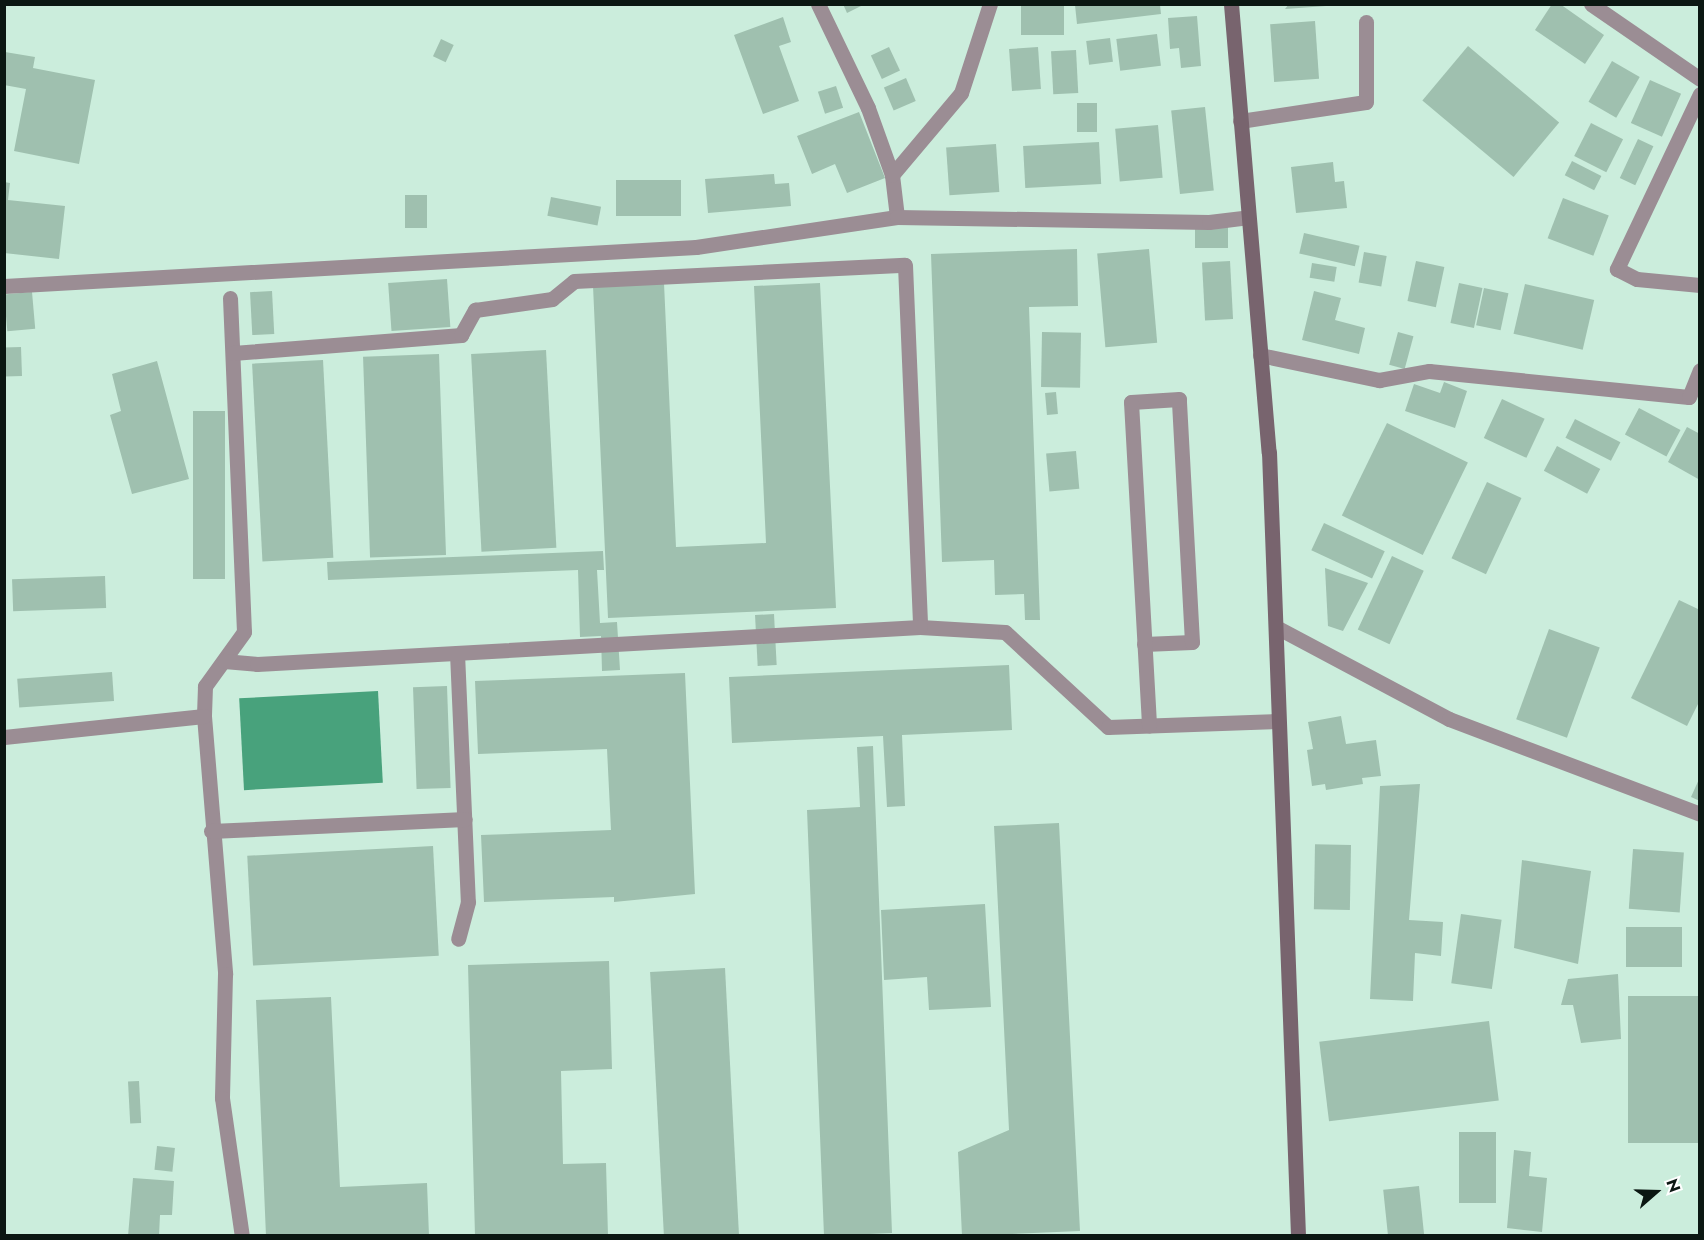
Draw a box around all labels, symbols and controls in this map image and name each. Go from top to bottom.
north arrow [1626,1162,1686,1222]
text: N [1660,1176,1686,1196]

